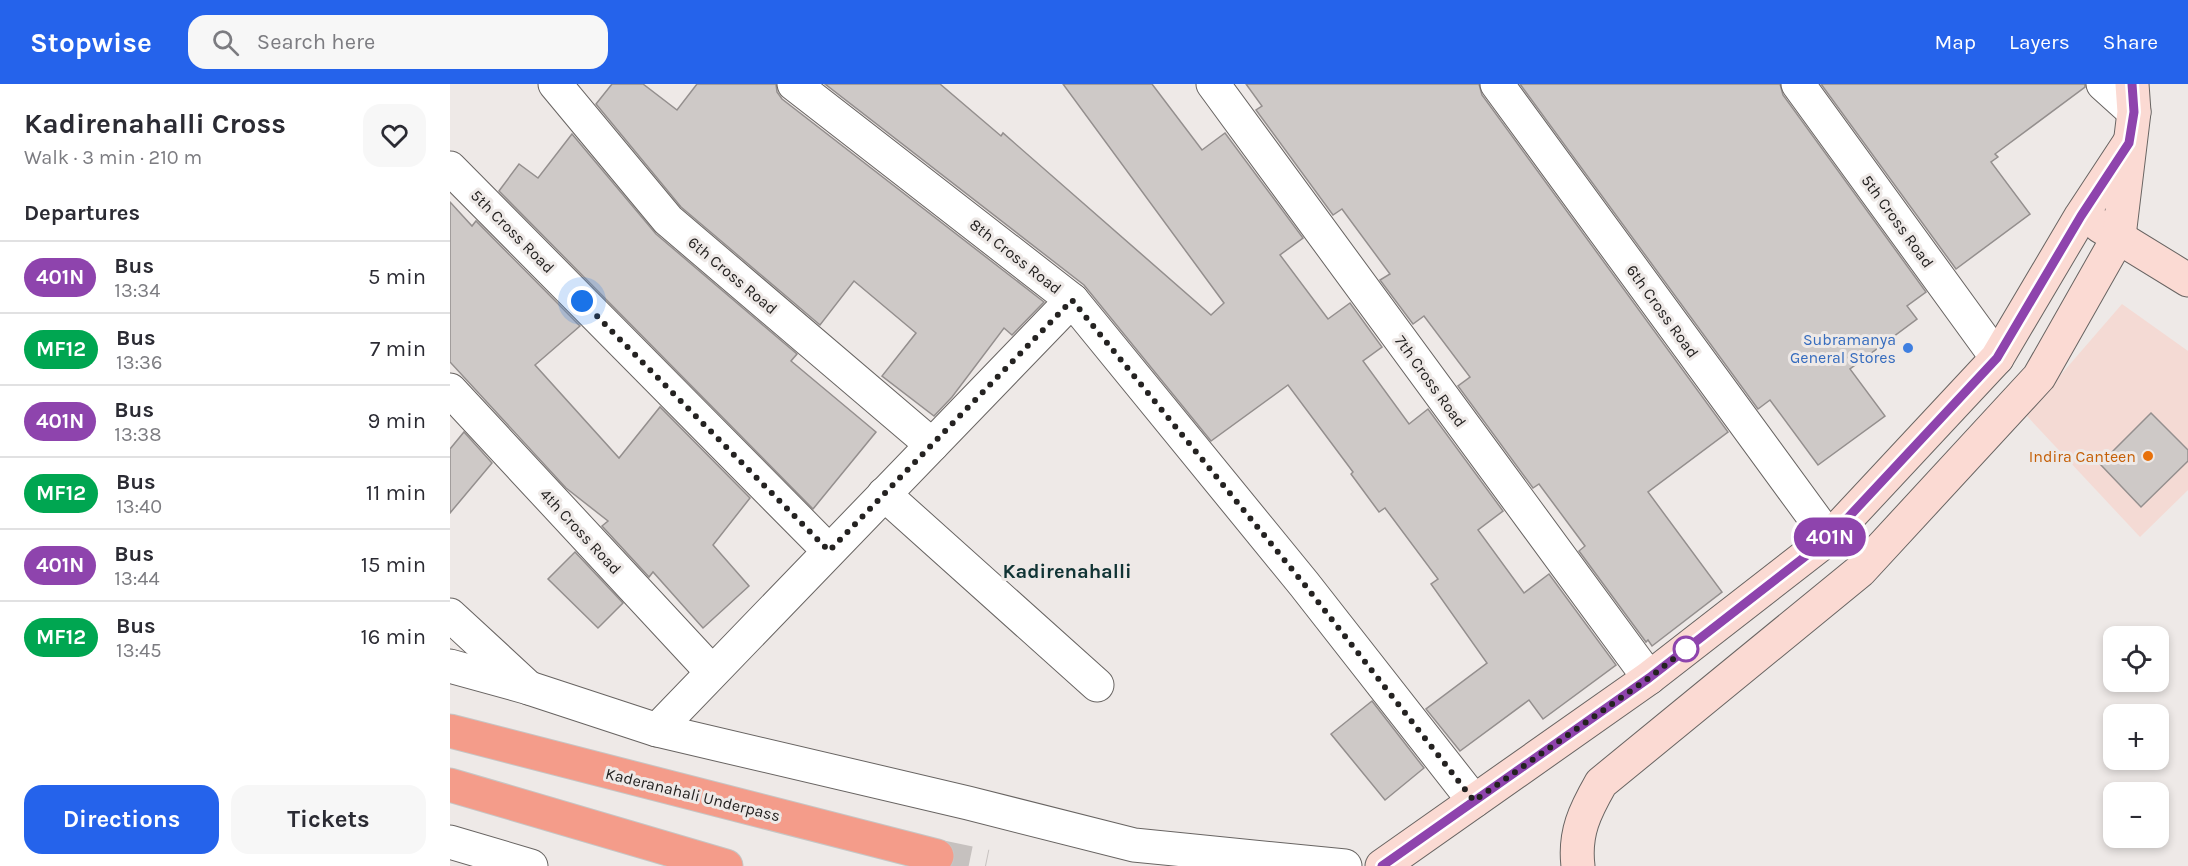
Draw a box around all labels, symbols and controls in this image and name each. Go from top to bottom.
search box [188,15,608,69]
text: Stopwise [30,26,152,59]
icon: search [209,26,242,59]
text: Search here [257,29,375,55]
text: Map [1934,30,1976,54]
text: Layers [2009,30,2070,54]
text: Share [2103,30,2158,54]
button: heart [363,104,426,167]
text: Kadirenahalli Cross [24,107,286,140]
text: Walk · 3 min · 210 m [24,146,202,169]
street label: 5th Cross Road [1857,171,1938,271]
street label: 5th Cross Road [467,186,558,277]
text: Departures [24,200,140,226]
street label: 8th Cross Road [966,215,1065,298]
street label: 6th Cross Road [684,233,781,318]
text: Bus [114,253,154,279]
street label: 6th Cross Road [1622,261,1703,362]
text: 5 min [368,264,426,290]
text: 401N [36,265,84,289]
text: 13:34 [114,279,160,302]
your location [567,286,597,316]
text: Bus [116,325,156,351]
place label: Subramanya General Stores [1790,330,1896,367]
street label: 7th Cross Road [1391,332,1470,431]
text: 7 min [370,336,426,362]
text: MF12 [36,337,86,361]
marker: Subramanya General Stores [1901,341,1915,355]
text: 13:36 [116,351,162,374]
text: Bus [114,397,154,423]
text: 9 min [368,408,426,434]
text: 401N [36,409,84,433]
text: 13:38 [114,423,161,446]
place label: Indira Canteen [2029,447,2136,466]
marker: Indira Canteen [2141,449,2155,463]
text: Bus [116,469,156,495]
text: 11 min [366,480,426,506]
text: MF12 [36,481,86,505]
street label: 4th Cross Road [536,485,625,578]
text: 13:40 [116,495,162,518]
line badge: 401N [1788,518,1872,556]
text: 401N [1806,525,1854,549]
text: Bus [114,541,154,567]
text: 15 min [361,552,426,578]
text: 401N [36,553,84,577]
district label: Kadirenahalli [1002,560,1132,583]
text: 13:44 [114,567,160,590]
text: Bus [116,613,156,639]
text: 16 min [360,624,426,650]
text: MF12 [36,625,86,649]
map controls [2103,626,2169,848]
button: locate [2103,626,2169,692]
unlabelled marker [1673,636,1699,662]
text: 13:45 [116,639,162,662]
button: + [2103,704,2169,770]
street label: Kaderanahali Underpass [604,764,782,825]
button: − [2103,782,2169,848]
button: Directions [24,785,219,854]
button: Tickets [231,785,426,854]

